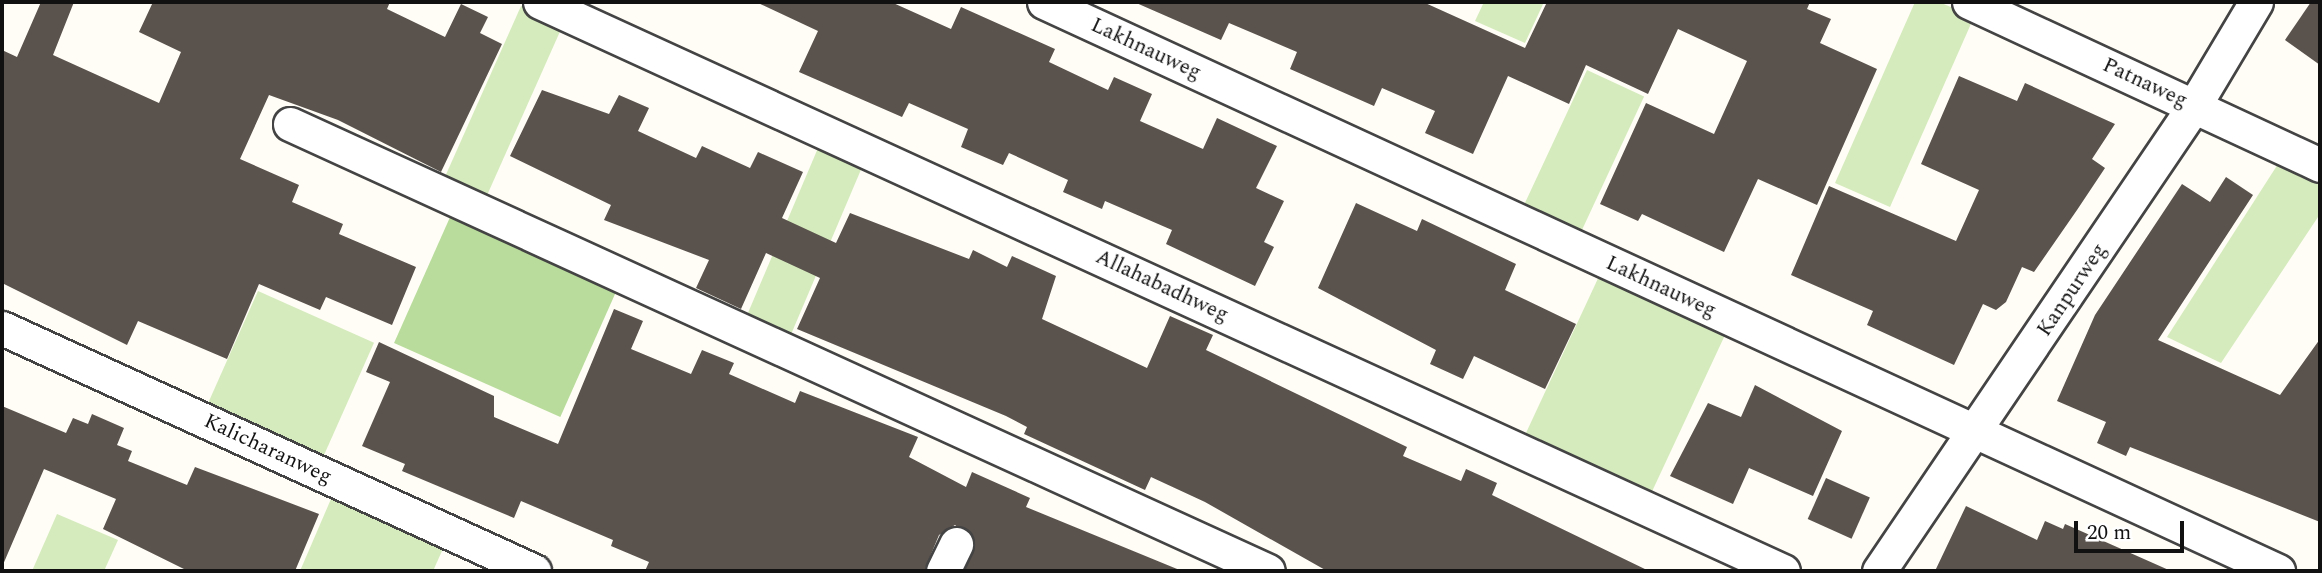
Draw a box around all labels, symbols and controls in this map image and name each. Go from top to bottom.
street label: Lakhnauweg [1087,12,1205,86]
street label: Patnaweg [2099,52,2191,114]
street label: Kanpurweg [2032,239,2112,341]
street label: Allahabadhweg [1092,244,1232,328]
street label: Lakhnauweg [1602,250,1720,324]
street label: Kalicharanweg [200,408,336,490]
scale bar [2077,506,2187,550]
text: 20 m [2087,517,2131,549]

